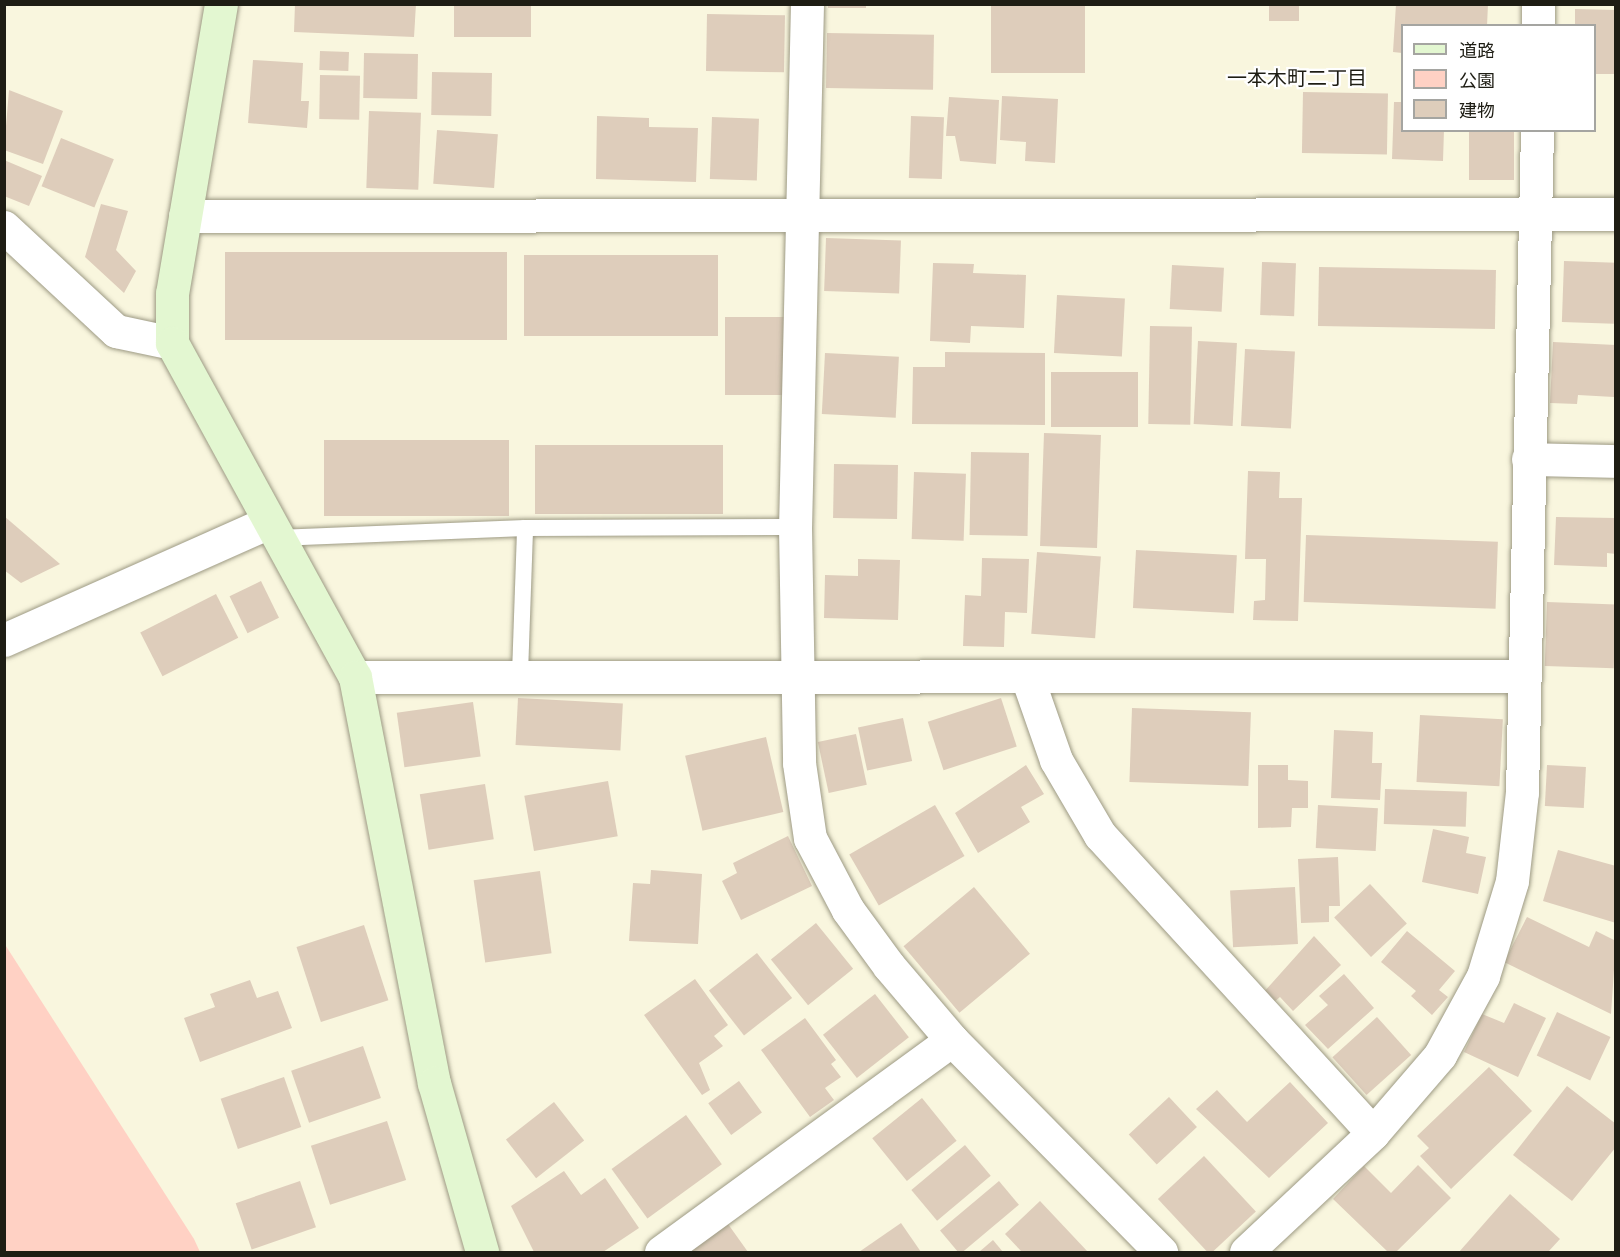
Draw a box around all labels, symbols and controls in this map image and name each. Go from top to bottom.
legend [1401,24,1596,132]
text: 道路 [1459,39,1495,62]
district label: 一本木町二丁目 [1227,66,1367,90]
text: 公園 [1459,69,1495,92]
text: 建物 [1459,99,1495,122]

